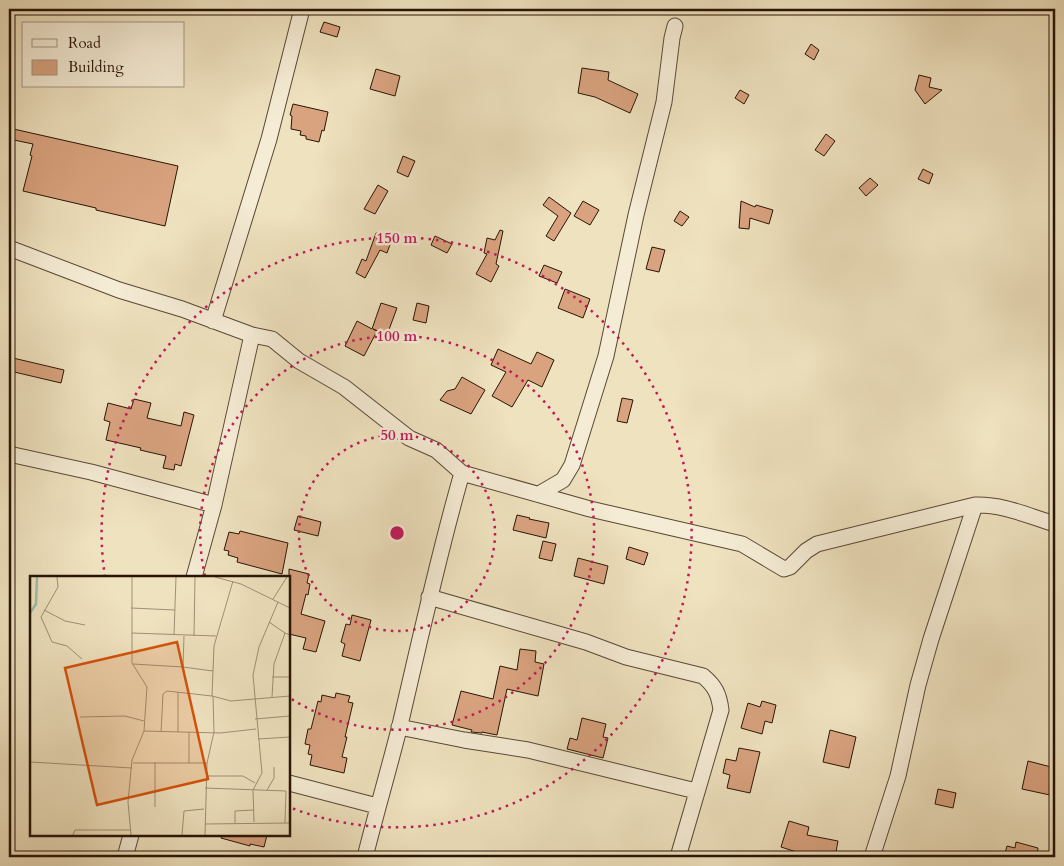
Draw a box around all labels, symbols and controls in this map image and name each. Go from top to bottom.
legend [22,22,185,88]
text: Road [68,33,101,53]
text: Building [68,57,124,77]
text: 150 m [377,228,418,248]
text: 100 m [377,326,418,346]
text: 50 m [380,425,414,445]
centre of rings [388,524,406,542]
inset map [30,576,290,836]

